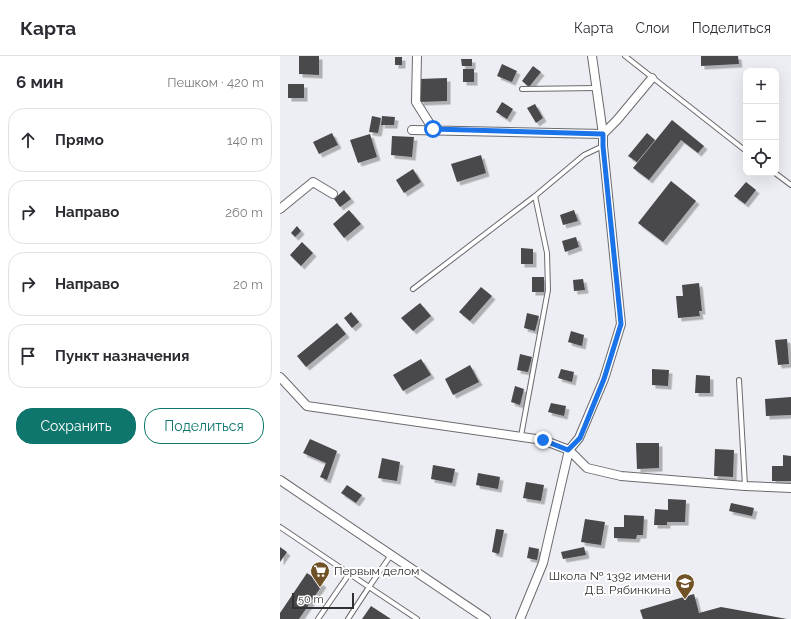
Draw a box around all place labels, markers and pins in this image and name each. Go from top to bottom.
supermarket icon: Первым делом [309,560,331,588]
place label: Первым делом [334,564,419,578]
place label: Школа № 1392 имени Д.В. Рябинкина [549,569,671,597]
school or university icon: Школа № 1392 имени Д.В. Рябинкина [674,572,696,600]

